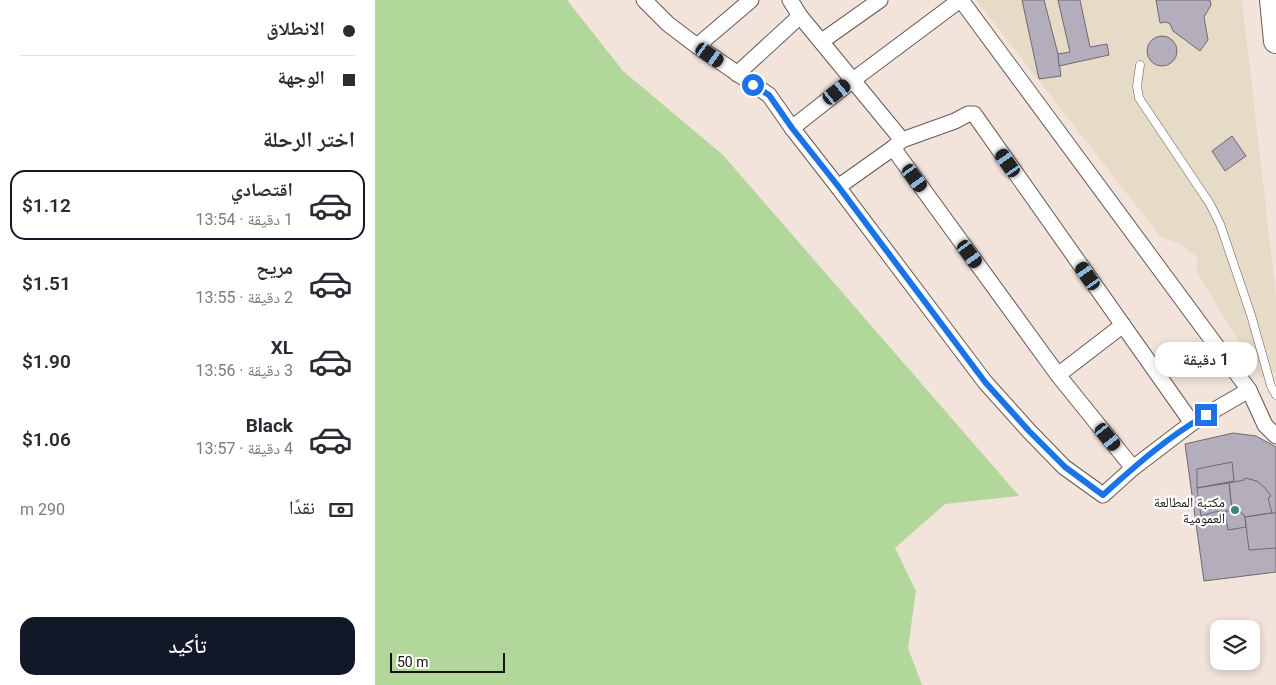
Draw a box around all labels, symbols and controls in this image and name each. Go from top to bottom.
text: الانطلاق [266,17,325,40]
car [693,40,726,70]
text: الوجهة [277,66,325,89]
route start [742,74,764,96]
car [820,77,853,107]
text: اختر الرحلة [263,127,355,152]
car [993,146,1022,180]
car [900,161,929,195]
text: اقتصادي [231,178,293,201]
icon: car [308,183,353,228]
text: $1.12 [22,194,71,217]
text: 1 دقيقة · 13:54 [196,210,293,229]
car [955,237,984,271]
text: مريح [256,256,293,279]
car [1073,259,1102,293]
icon: car [308,261,353,306]
text: $1.51 [22,272,71,295]
text: 2 دقيقة · 13:55 [196,288,293,307]
text: XL [271,336,293,359]
icon: car [308,339,353,384]
callout: 1 دقيقة [1155,342,1257,378]
text: $1.90 [22,350,71,373]
text: 1 دقيقة [1183,350,1229,369]
text: 3 دقيقة · 13:56 [196,361,293,380]
route end [1195,404,1217,426]
text: Black [246,414,293,437]
icon: car [308,417,353,462]
car [1092,421,1123,453]
text: $1.06 [22,428,71,451]
text: 4 دقيقة · 13:57 [196,439,293,458]
place label: مكتبة المطالعة العمومية [1154,494,1225,527]
text: نقدًا [289,496,315,519]
icon: cash [327,496,355,524]
text: 290 m [20,500,65,519]
marker: مكتبة المطالعة العمومية [1229,504,1241,516]
button: تأكيد [20,617,355,675]
map controls [1210,620,1260,670]
button: layers [1210,620,1260,670]
scale bar [390,650,505,673]
text: 50 m [397,654,429,670]

